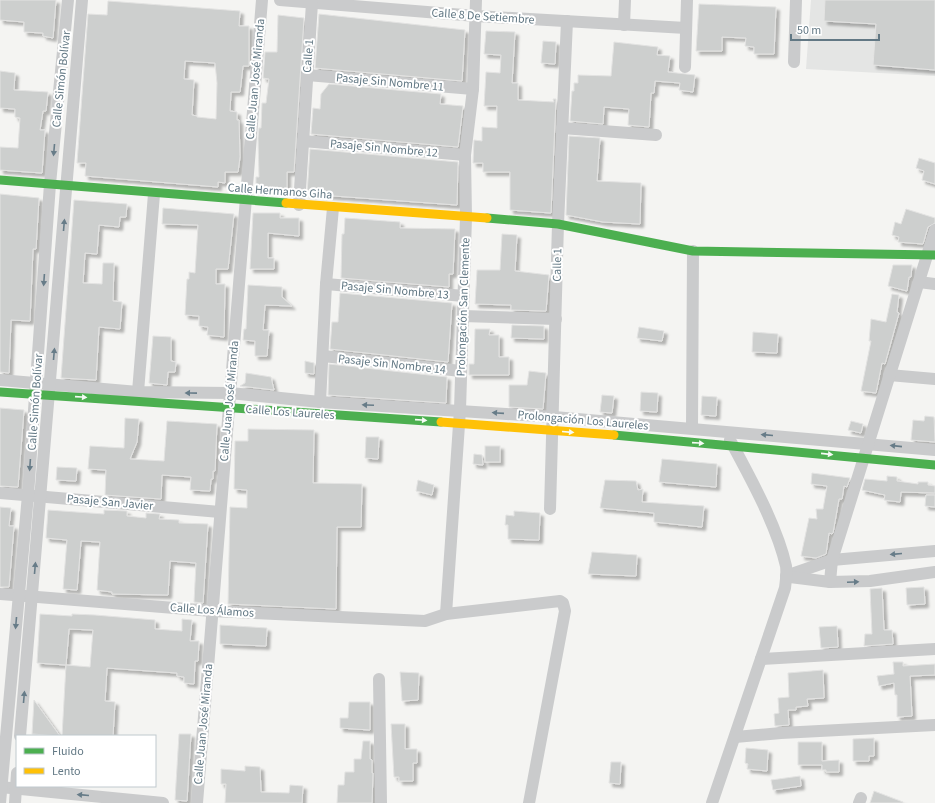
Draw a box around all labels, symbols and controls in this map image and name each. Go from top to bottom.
street label: Calle 8 De Setiembre [431,4,535,29]
scale bar [791,16,879,42]
street label: Calle Juan José Miranda [242,18,269,140]
text: 50 m [797,22,821,39]
street label: Calle Simón Bolívar [48,29,75,128]
street label: Calle 1 [299,39,318,73]
street label: Pasaje Sin Nombre 11 [335,69,445,96]
street label: Pasaje Sin Nombre 12 [329,135,439,162]
one-way arrow [50,144,57,156]
street label: Calle Hermanos Giha [227,179,333,204]
one-way arrow [60,219,67,231]
street label: Prolongación San Clemente [453,237,474,377]
street label: Calle 1 [549,248,566,282]
one-way arrow [40,274,47,286]
street label: Pasaje Sin Nombre 13 [340,277,450,304]
street label: Calle Juan José Miranda [216,340,243,462]
one-way arrow [50,348,57,360]
street label: Pasaje Sin Nombre 14 [337,350,447,379]
street label: Calle Simón Bolívar [24,352,47,451]
one-way arrow [184,390,197,396]
one-way arrow [75,394,87,401]
street label: Calle Los Laureles [245,401,335,424]
one-way arrow [362,401,374,408]
street label: Prolongación Los Laureles [517,406,649,435]
one-way arrow [492,410,504,417]
one-way arrow [415,417,427,424]
one-way arrow [562,429,574,435]
one-way arrow [761,431,773,438]
one-way arrow [692,439,704,446]
one-way arrow [890,443,902,449]
one-way arrow [821,451,833,458]
one-way arrow [26,459,33,471]
street label: Pasaje San Javier [66,490,155,515]
one-way arrow [890,551,902,558]
one-way arrow [32,562,38,574]
one-way arrow [847,578,859,585]
street label: Calle Los Álamos [169,599,254,622]
one-way arrow [13,617,20,629]
street label: Calle Juan José Miranda [190,663,217,785]
one-way arrow [21,691,27,703]
legend [16,735,156,787]
text: Fluido [52,743,84,760]
text: Lento [52,763,81,780]
one-way arrow [77,792,89,799]

